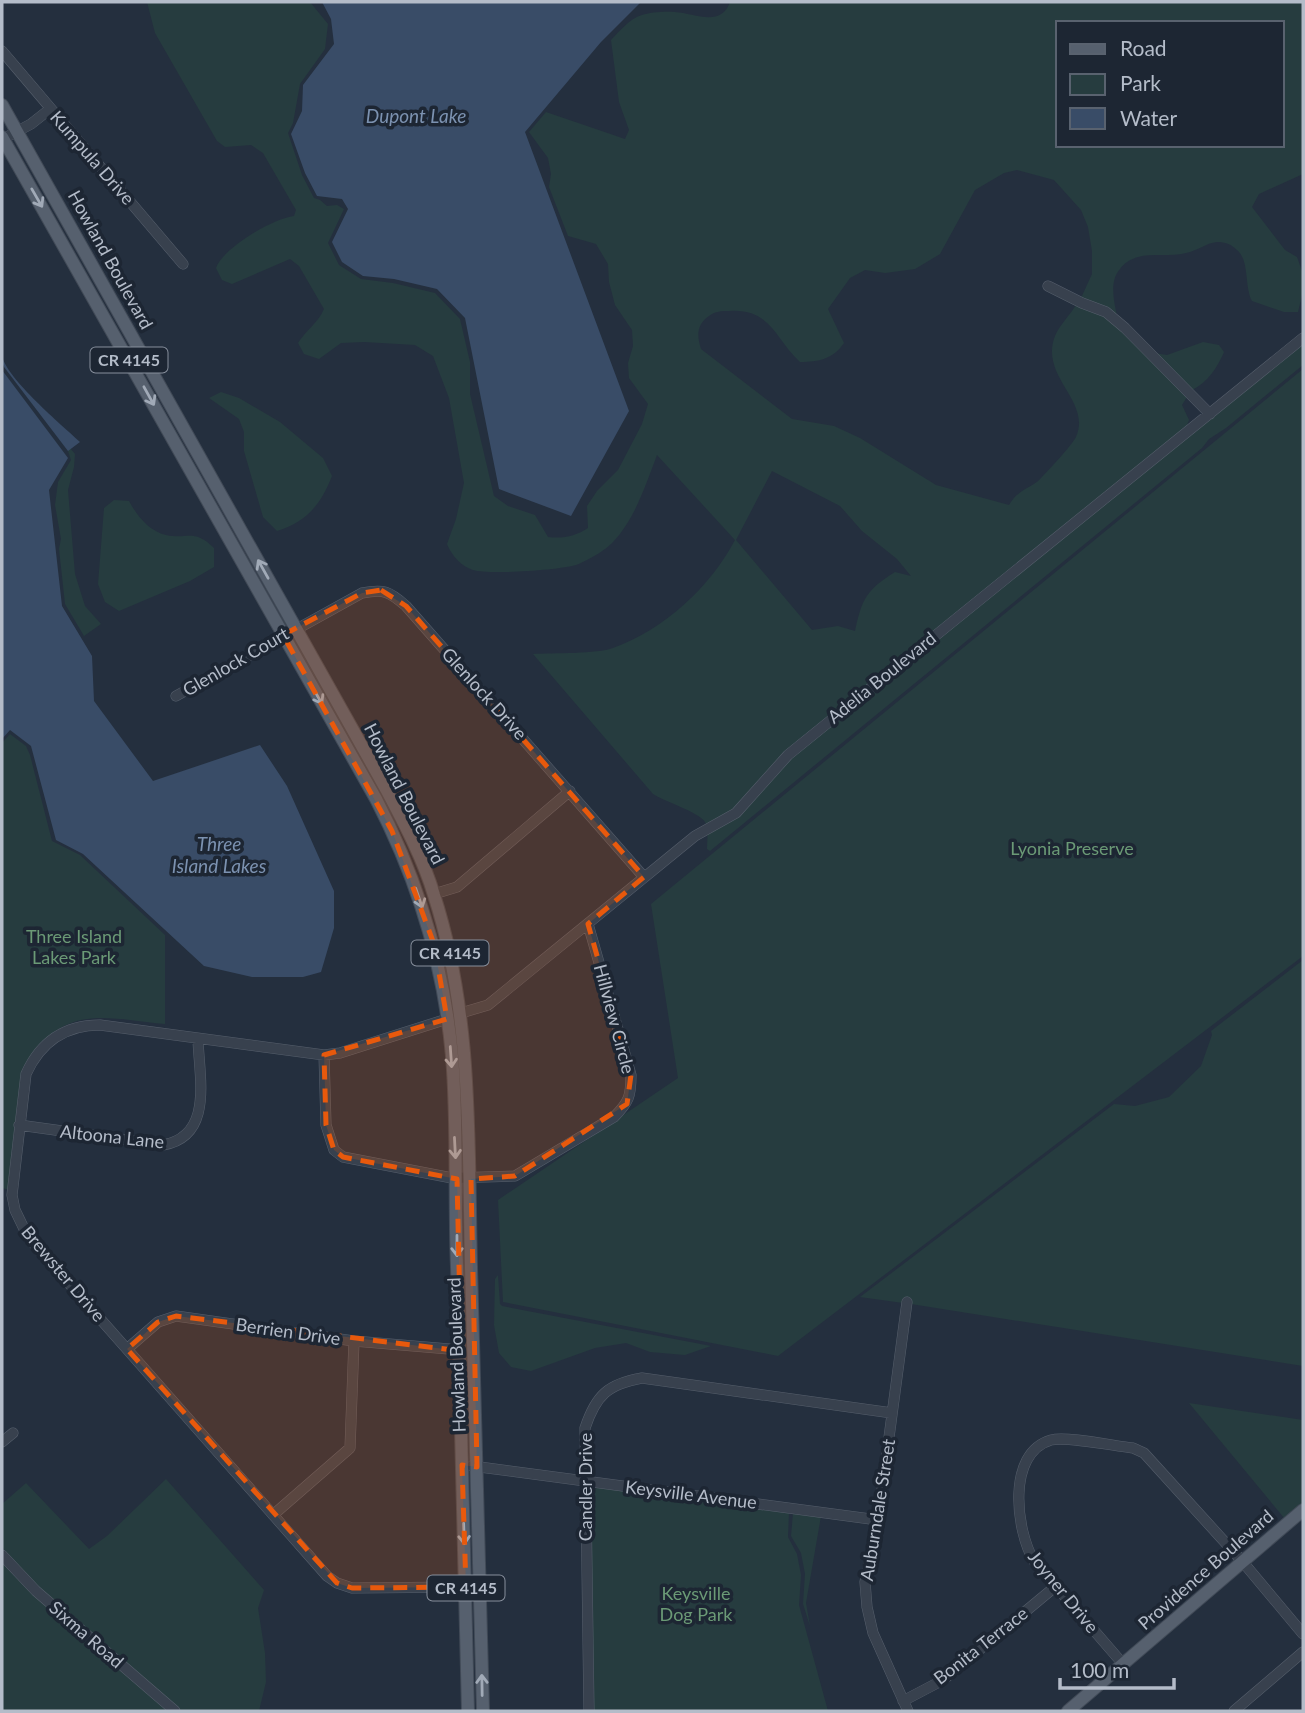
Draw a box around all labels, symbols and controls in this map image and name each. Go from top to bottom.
legend [1056,21,1284,147]
text: Road [1120,35,1167,60]
text: Park [1120,70,1161,95]
water label: Dupont Lake [366,104,466,127]
text: Water [1120,105,1177,130]
street label: Kumpula Drive [46,106,139,209]
street label: Howland Boulevard [64,186,158,333]
one-way arrow [30,188,44,208]
road number: CR 4145 [90,348,168,372]
one-way arrow [142,386,156,406]
one-way arrow [256,559,270,579]
street label: Glenlock Court [179,622,293,700]
street label: Adelia Boulevard [823,627,940,728]
street label: Glenlock Drive [438,643,532,744]
one-way arrow [311,684,324,705]
street label: Howland Boulevard [360,719,450,868]
water label: Three Island Lakes [172,832,267,877]
park label: Lyonia Preserve [1010,837,1134,859]
one-way arrow [414,886,426,908]
park label: Three Island Lakes Park [26,925,122,968]
road number: CR 4145 [412,940,489,965]
street label: Hillview Circle [590,961,640,1076]
one-way arrow [445,1045,458,1068]
street label: Altoona Lane [59,1120,165,1152]
one-way arrow [449,1136,462,1159]
street label: Brewster Drive [17,1221,110,1326]
one-way arrow [450,1234,464,1257]
street label: Howland Boulevard [442,1277,470,1433]
street label: Berrien Drive [234,1313,342,1349]
street label: Candler Drive [574,1433,596,1541]
street label: Auburndale Street [855,1437,899,1582]
street label: Keysville Avenue [624,1475,758,1513]
street label: Providence Boulevard [1133,1504,1278,1634]
one-way arrow [457,1522,471,1545]
street label: Joyner Drive [1024,1546,1104,1637]
road number: CR 4145 [428,1576,504,1600]
park label: Keysville Dog Park [660,1582,733,1625]
street label: Sixma Road [45,1596,128,1672]
street label: Bonita Terrace [929,1602,1032,1689]
scale bar [1060,1646,1174,1690]
text: 100 m [1070,1657,1129,1682]
one-way arrow [475,1674,489,1697]

